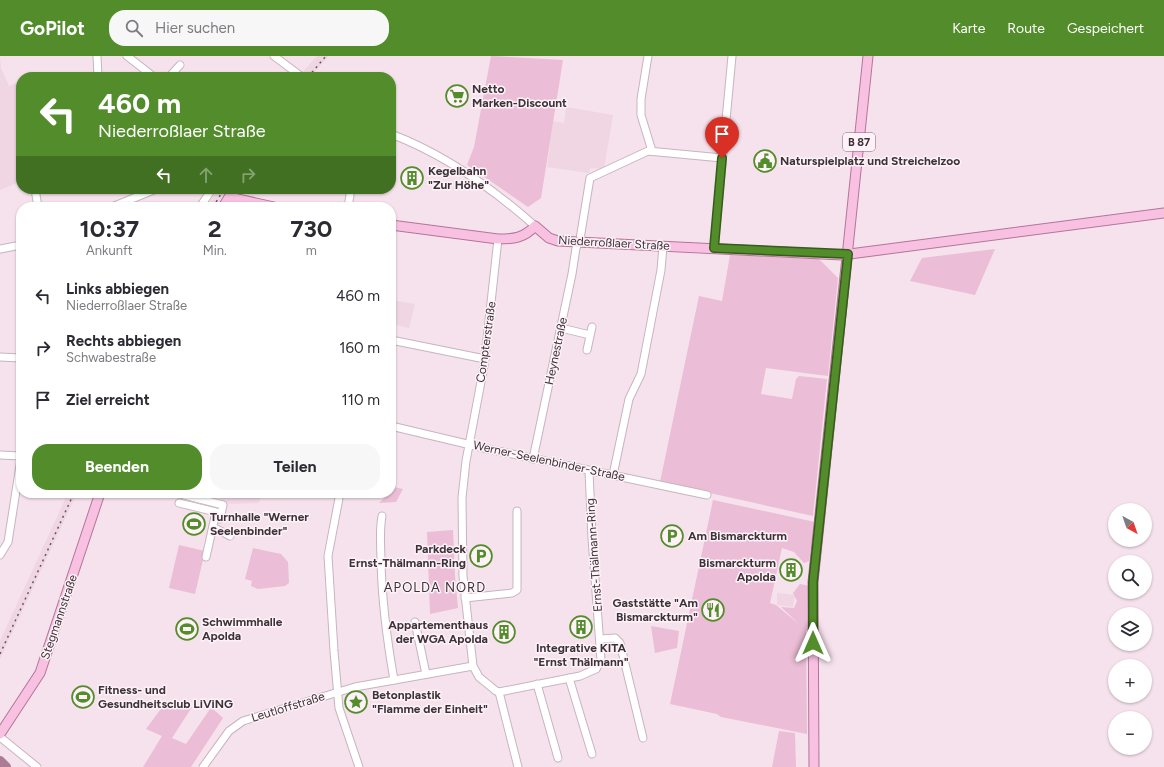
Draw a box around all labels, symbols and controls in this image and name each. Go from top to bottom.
search box [109,10,389,46]
text: GoPilot [20,17,85,40]
icon: search [123,17,145,39]
text: Hier suchen [155,19,235,37]
text: Karte [952,20,985,37]
text: Route [1007,20,1045,37]
text: Gespeichert [1067,20,1144,37]
place label: Netto Marken-Discount [472,82,567,110]
supermarket icon: Netto Marken-Discount [444,83,470,109]
text: 460 m [98,86,181,120]
icon: left [32,88,84,140]
pin [705,117,739,158]
text: Niederroßlaer Straße [98,120,266,142]
icon: arrive [711,123,733,145]
road number: B 87 [843,133,875,151]
public building icon: Naturspielplatz und Streichelzoo [752,148,778,174]
place label: Naturspielplatz und Streichelzoo [780,154,960,168]
icon: left [153,164,175,186]
icon: ahead [195,164,217,186]
icon: right [237,164,259,186]
place label: Kegelbahn "Zur Höhe" [428,164,489,192]
building icon: Kegelbahn "Zur Höhe" [399,165,425,191]
text: 10:37 [80,214,139,243]
text: 2 [208,214,222,243]
text: 730 [290,214,332,243]
street label: Niederroßlaer Straße [558,233,671,253]
text: Ankunft [86,243,133,258]
text: Min. [203,243,227,258]
text: m [306,243,317,258]
text: Links abbiegen [66,280,169,298]
icon: left [32,285,54,307]
text: 460 m [336,287,380,305]
text: Niederroßlaer Straße [66,298,187,313]
street label: Compterstraße [473,300,499,383]
street label: Heynestraße [542,316,570,386]
text: Rechts abbiegen [66,332,181,350]
icon: right [32,337,54,359]
text: 160 m [339,339,380,357]
text: Schwabestraße [66,350,156,365]
icon: arrive [32,389,54,411]
text: Ziel erreicht [66,391,150,409]
text: 110 m [342,391,380,409]
street label: Werner-Seelenbinder-Straße [472,438,627,484]
button: Beenden [32,444,202,490]
button: Teilen [210,444,380,490]
street label: Ernst-Thälmann-Ring [583,498,605,612]
north arrow [1108,503,1152,547]
map controls [1108,503,1152,755]
place label: Turnhalle "Werner Seelenbinder" [210,510,309,538]
sports icon: Turnhalle "Werner Seelenbinder" [181,511,207,537]
parking icon: Am Bismarckturm [659,523,685,549]
place label: Am Bismarckturm [688,529,787,543]
place label: Parkdeck Ernst-Thälmann-Ring [349,542,467,570]
parking icon: Parkdeck Ernst-Thälmann-Ring [468,543,494,569]
button: search [1108,555,1152,599]
place label: Bismarckturm Apolda [699,556,776,584]
building icon: Bismarckturm Apolda [778,557,804,583]
street label: Stegmannstraße [38,572,80,661]
district label: APOLDA NORD [384,580,486,595]
place label: Gaststätte "Am Bismarckturm" [612,596,698,624]
restaurant icon: Gaststätte "Am Bismarckturm" [700,597,726,623]
button: layers [1108,607,1152,651]
building icon: Integrative KITA "Ernst Thälmann" [568,614,594,640]
place label: Schwimmhalle Apolda [202,615,283,643]
sports icon: Schwimmhalle Apolda [174,616,200,642]
place label: Appartementhaus der WGA Apolda [388,618,488,646]
building icon: Appartementhaus der WGA Apolda [491,619,517,645]
position arrow [792,622,834,664]
place label: Integrative KITA "Ernst Thälmann" [533,641,629,669]
button: + [1108,659,1152,703]
place label: Fitness- und Gesundheitsclub LiViNG [98,683,233,711]
sports icon: Fitness- und Gesundheitsclub LiViNG [70,684,96,710]
place label: Betonplastik "Flamme der Einheit" [372,688,488,716]
street label: Leutloffstraße [250,689,327,725]
place icon: Betonplastik "Flamme der Einheit" [343,689,369,715]
button: − [1108,711,1152,755]

